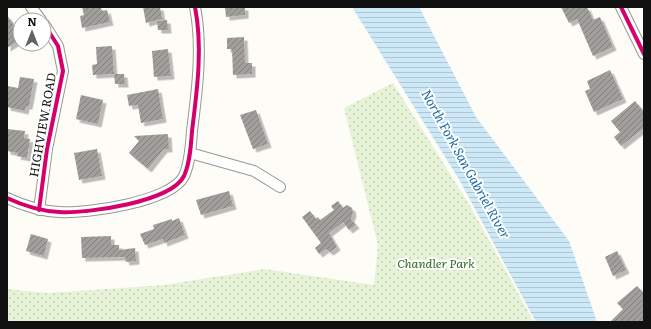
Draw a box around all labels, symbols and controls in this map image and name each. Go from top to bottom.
north arrow [12,12,52,52]
text: N [27,13,37,29]
street label: HIGHVIEW ROAD [24,71,60,178]
water label: North Fork San Gabriel River [417,86,515,242]
park label: Chandler Park [397,254,475,272]

